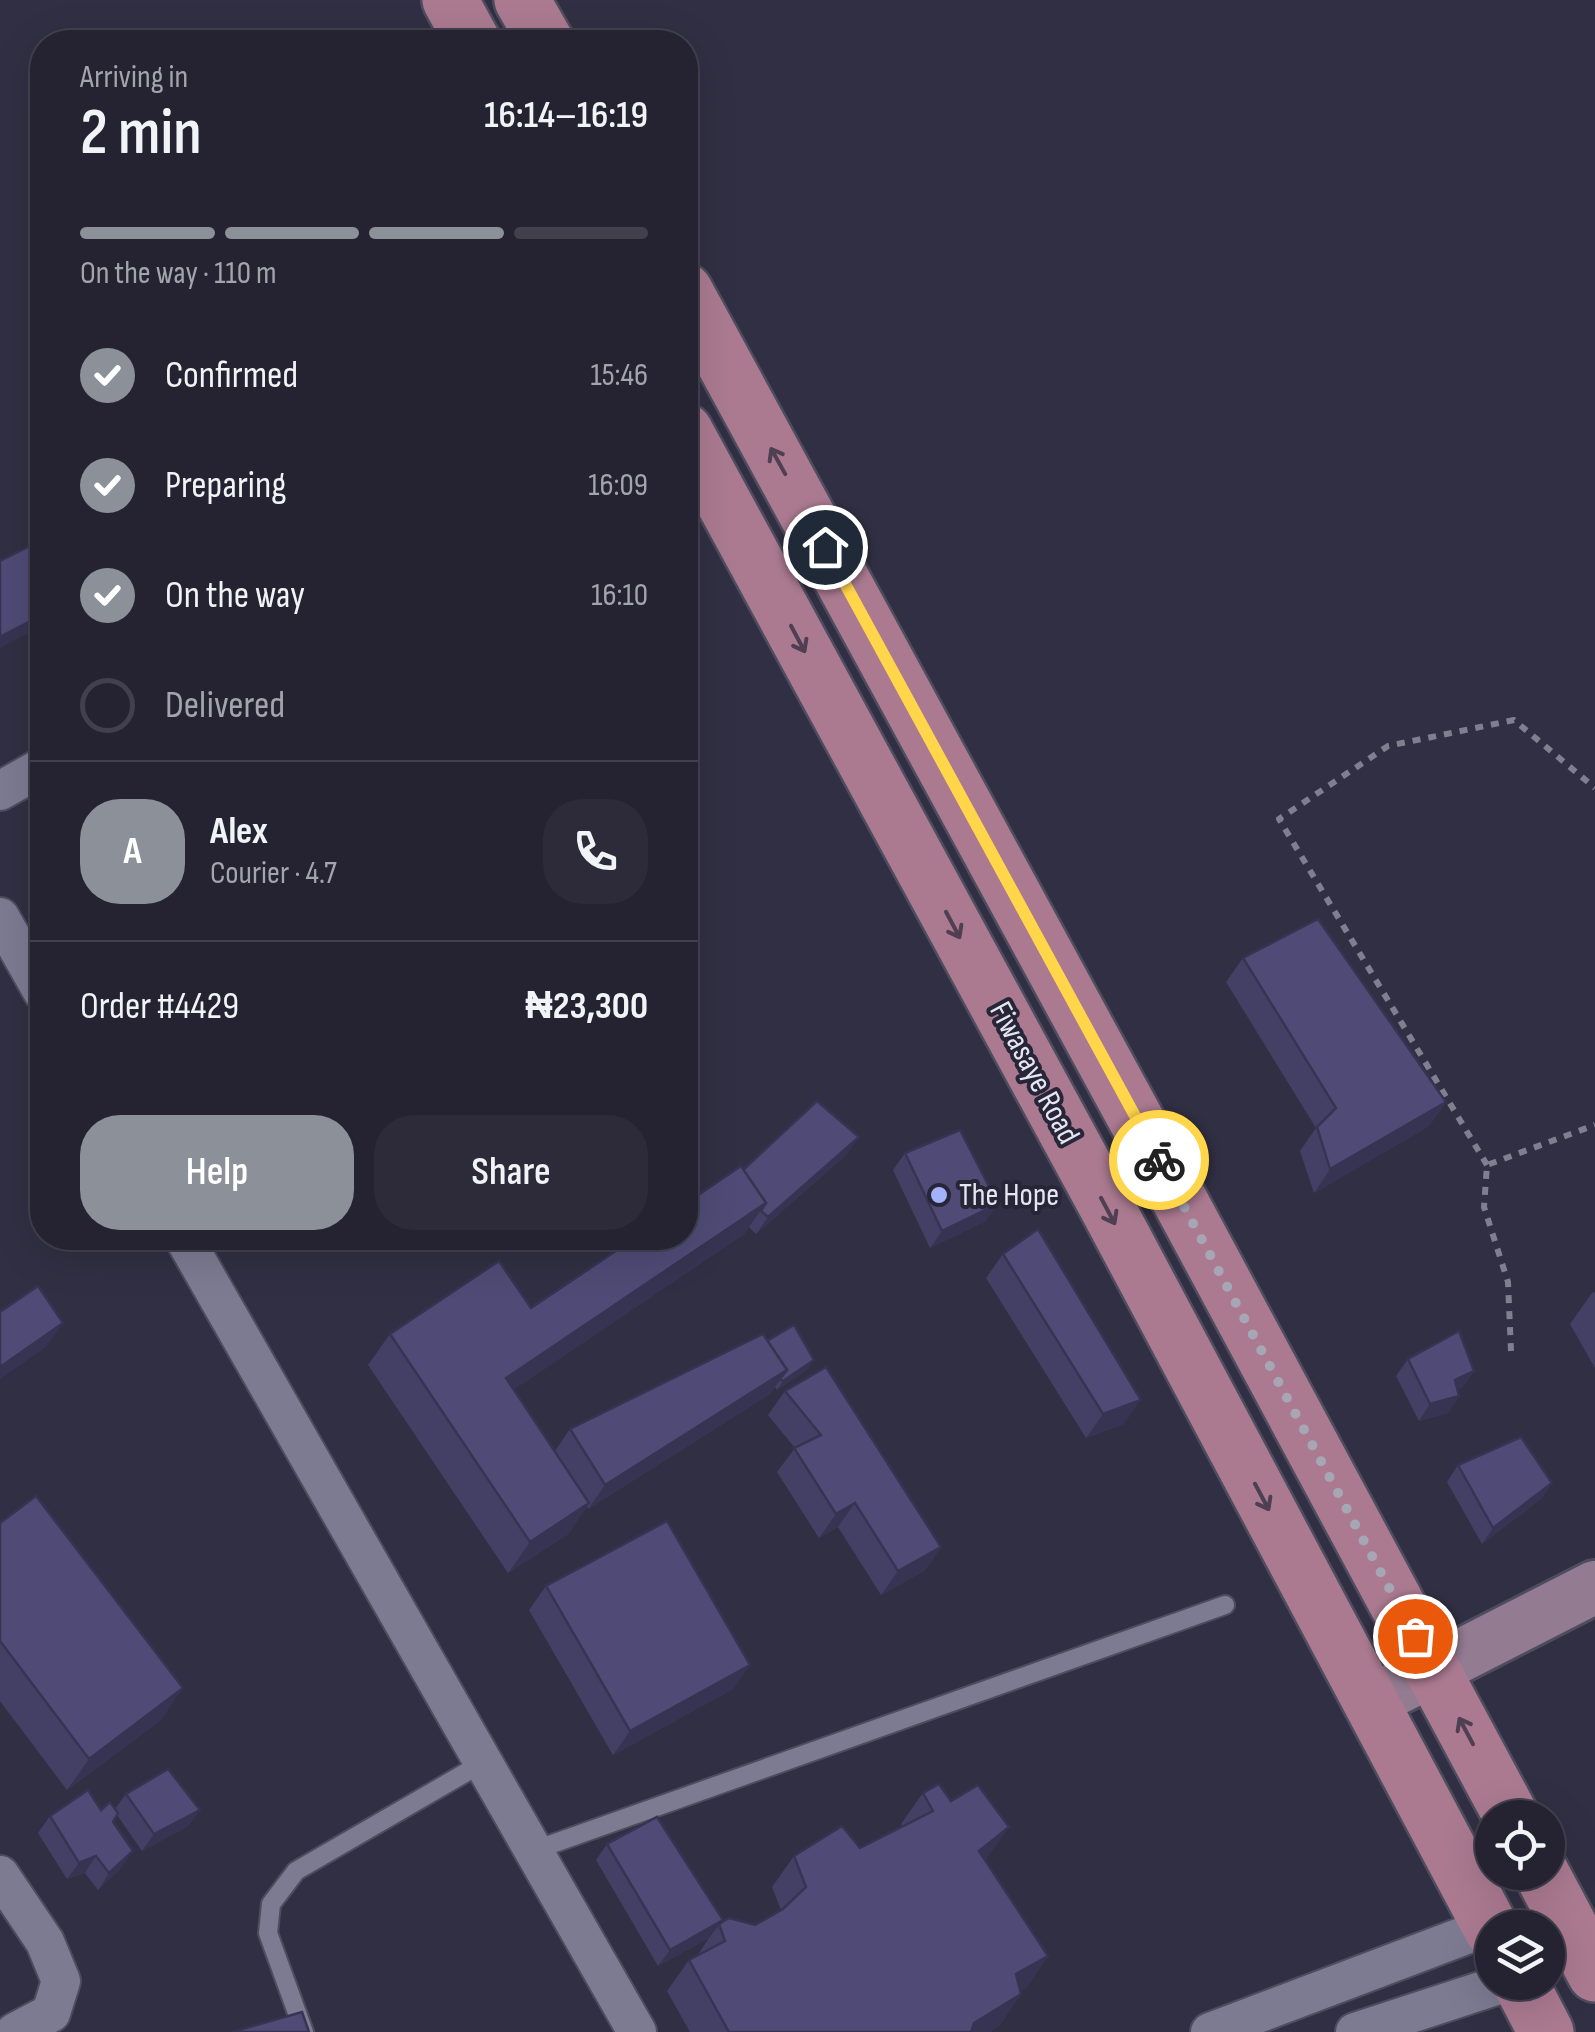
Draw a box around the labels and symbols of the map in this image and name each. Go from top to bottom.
one-way arrow [768,446,788,476]
pin [783,505,868,590]
one-way arrow [789,624,809,654]
one-way arrow [944,910,964,939]
street label: Fiwasaye Road [980,995,1088,1151]
courier [1109,1110,1209,1210]
place label: The Hope [959,1176,1059,1215]
marker: The Hope [928,1184,950,1206]
one-way arrow [1099,1195,1118,1225]
one-way arrow [1253,1481,1272,1511]
pin [1373,1594,1458,1679]
one-way arrow [1456,1717,1475,1747]

